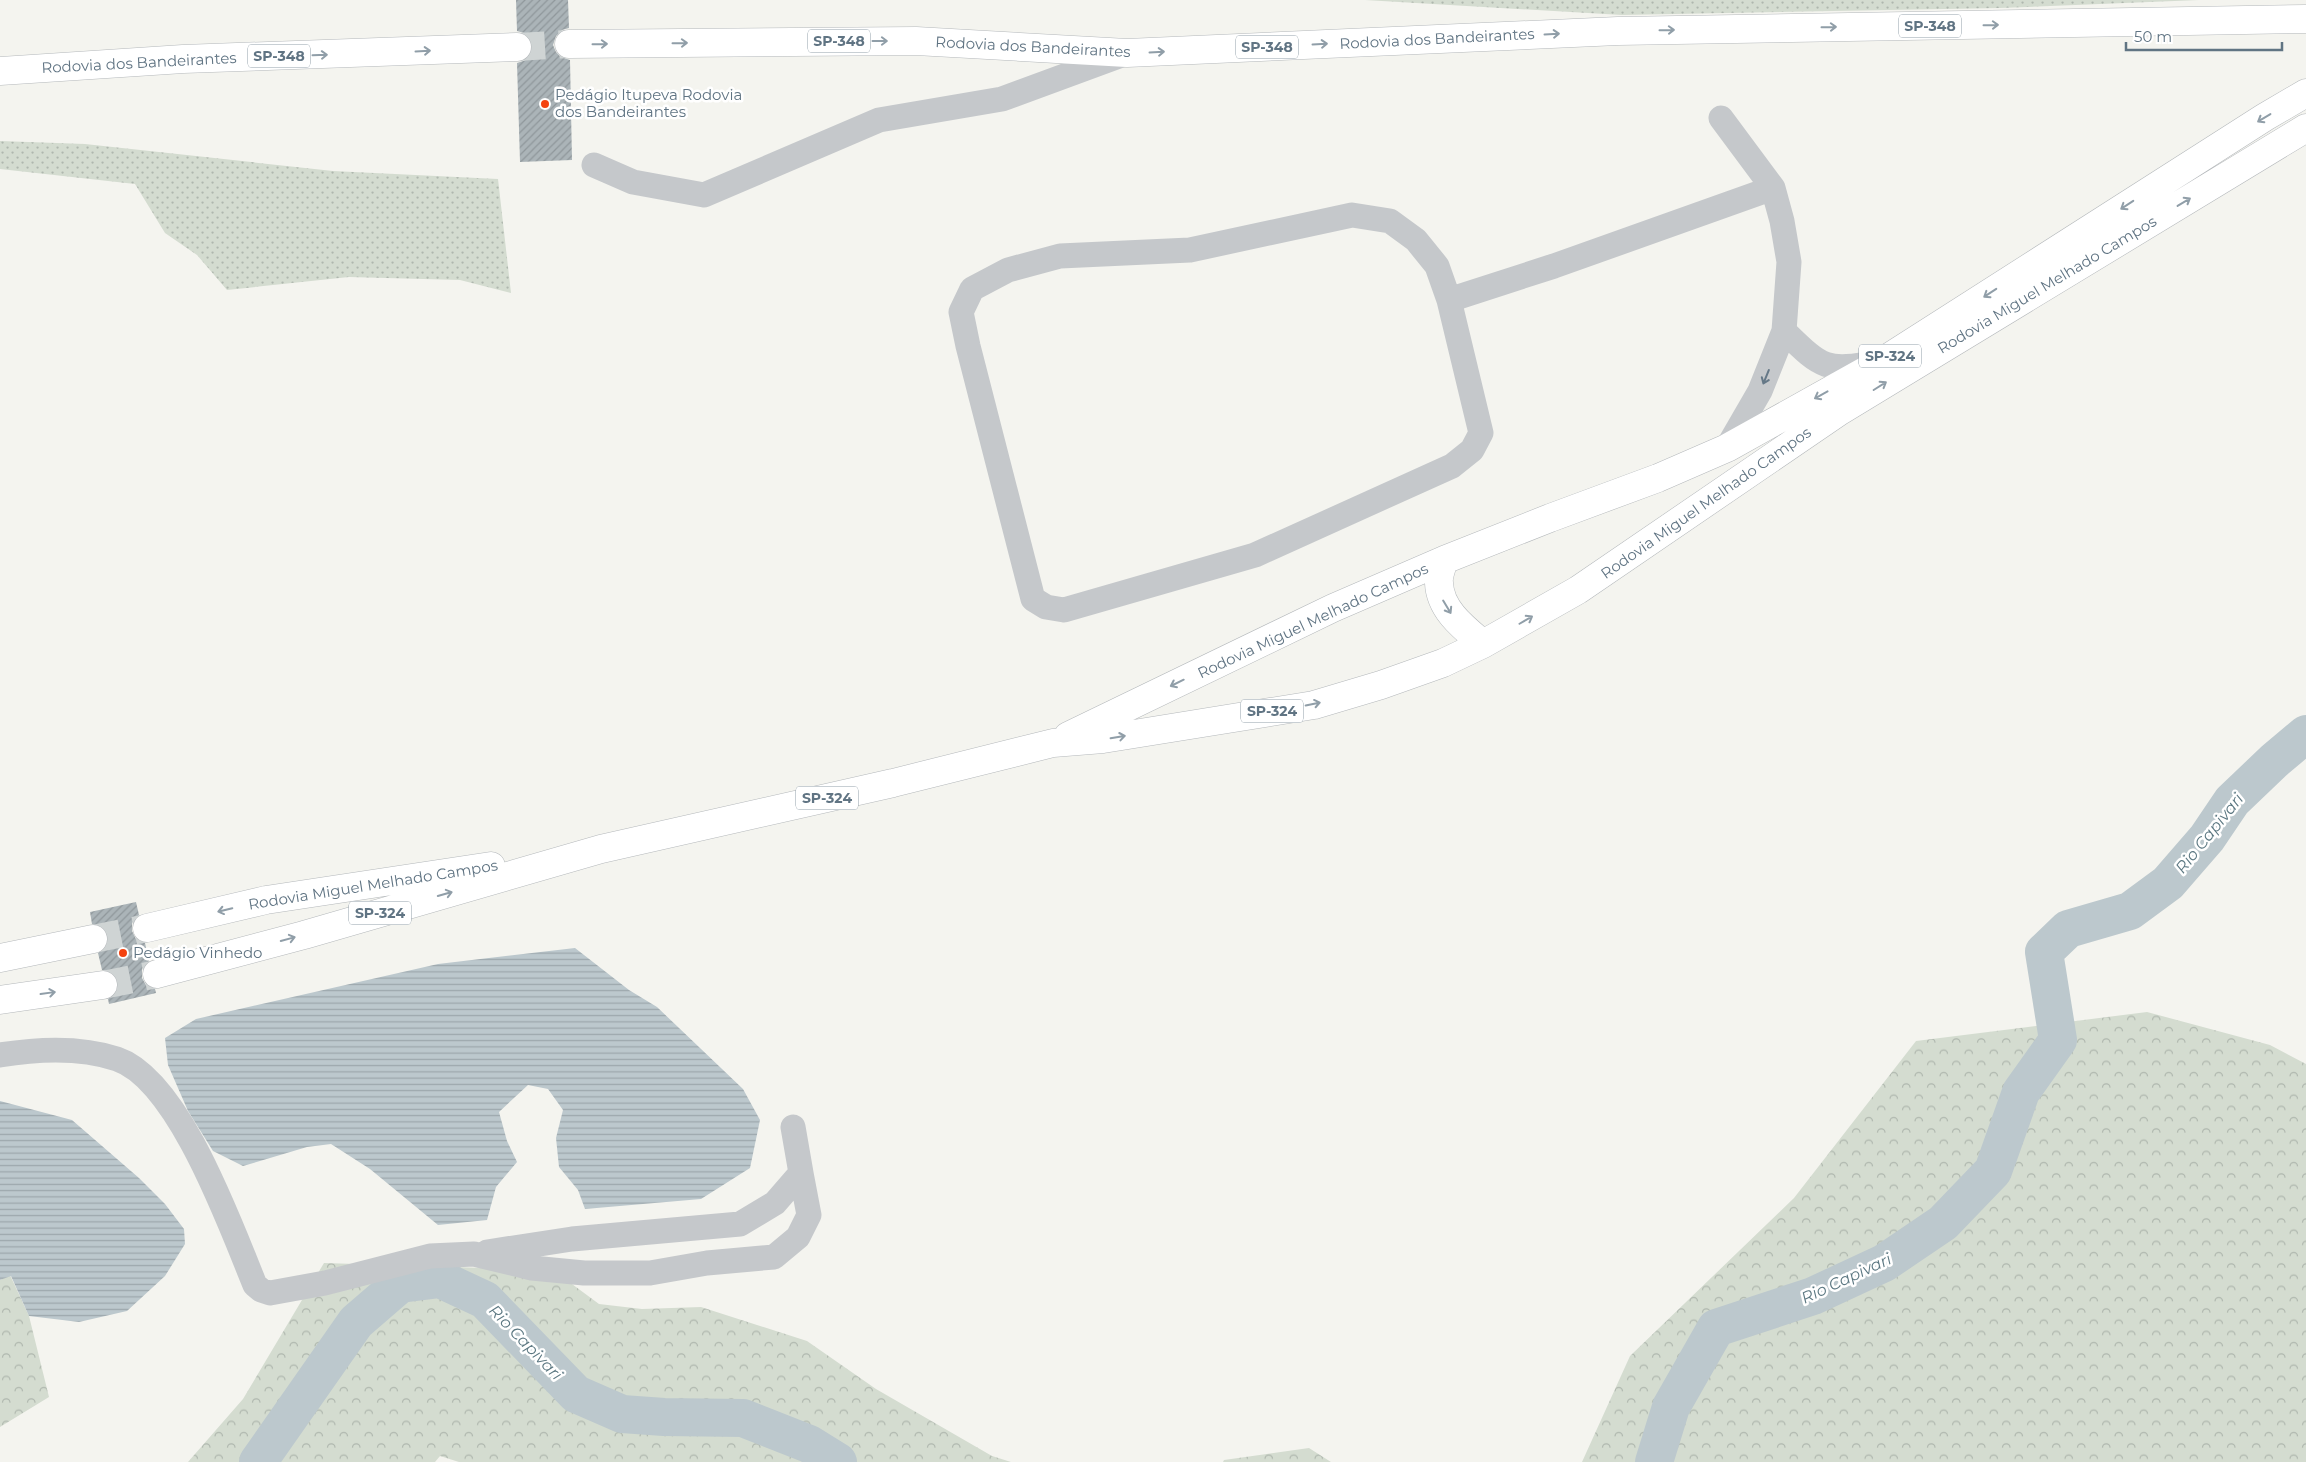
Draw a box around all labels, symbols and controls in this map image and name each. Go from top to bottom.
road number: SP-348 [1899,15,1961,38]
one-way arrow [1983,20,1999,30]
scale bar [2126,20,2282,52]
one-way arrow [1821,23,1837,32]
street label: Rodovia dos Bandeirantes [1339,24,1535,53]
one-way arrow [1658,25,1674,35]
text: 50 m [2134,27,2172,46]
road number: SP-348 [808,29,870,52]
one-way arrow [1544,29,1560,38]
street label: Rodovia dos Bandeirantes [935,32,1131,61]
one-way arrow [871,36,887,46]
road number: SP-348 [1236,36,1298,58]
one-way arrow [672,38,688,47]
one-way arrow [592,39,608,49]
one-way arrow [1311,40,1327,49]
road number: SP-348 [248,44,310,68]
one-way arrow [415,47,431,56]
one-way arrow [1149,47,1165,57]
street label: Rodovia dos Bandeirantes [41,48,237,77]
one-way arrow [311,50,327,60]
place label: Pedágio Itupeva Rodovia dos Bandeirantes [555,85,742,121]
marker: Pedágio Itupeva Rodovia dos Bandeirantes [539,98,551,110]
one-way arrow [2257,113,2271,123]
one-way arrow [2176,197,2190,207]
one-way arrow [2120,201,2134,211]
street label: Rodovia Miguel Melhado Campos [1934,211,2160,358]
one-way arrow [1983,288,1997,298]
road number: SP-324 [1859,344,1921,368]
one-way arrow [1761,369,1770,384]
one-way arrow [1873,381,1887,391]
one-way arrow [1815,391,1829,401]
street label: Rodovia Miguel Melhado Campos [1597,422,1815,583]
street label: Rodovia Miguel Melhado Campos [1194,559,1431,682]
one-way arrow [1442,599,1452,613]
one-way arrow [1518,614,1532,624]
one-way arrow [1170,679,1185,689]
road number: SP-324 [1241,699,1303,722]
one-way arrow [1305,699,1321,708]
one-way arrow [1110,731,1126,741]
road number: SP-324 [796,786,858,810]
water label: Rio Capivari [2171,789,2248,877]
street label: Rodovia Miguel Melhado Campos [247,855,499,914]
one-way arrow [436,889,452,899]
road number: SP-324 [349,901,411,924]
one-way arrow [218,906,234,915]
one-way arrow [280,934,296,944]
place label: Pedágio Vinhedo [133,943,262,962]
marker: Pedágio Vinhedo [117,947,129,959]
one-way arrow [40,988,56,998]
water label: Rio Capivari [1798,1249,1895,1308]
water label: Rio Capivari [485,1301,567,1384]

